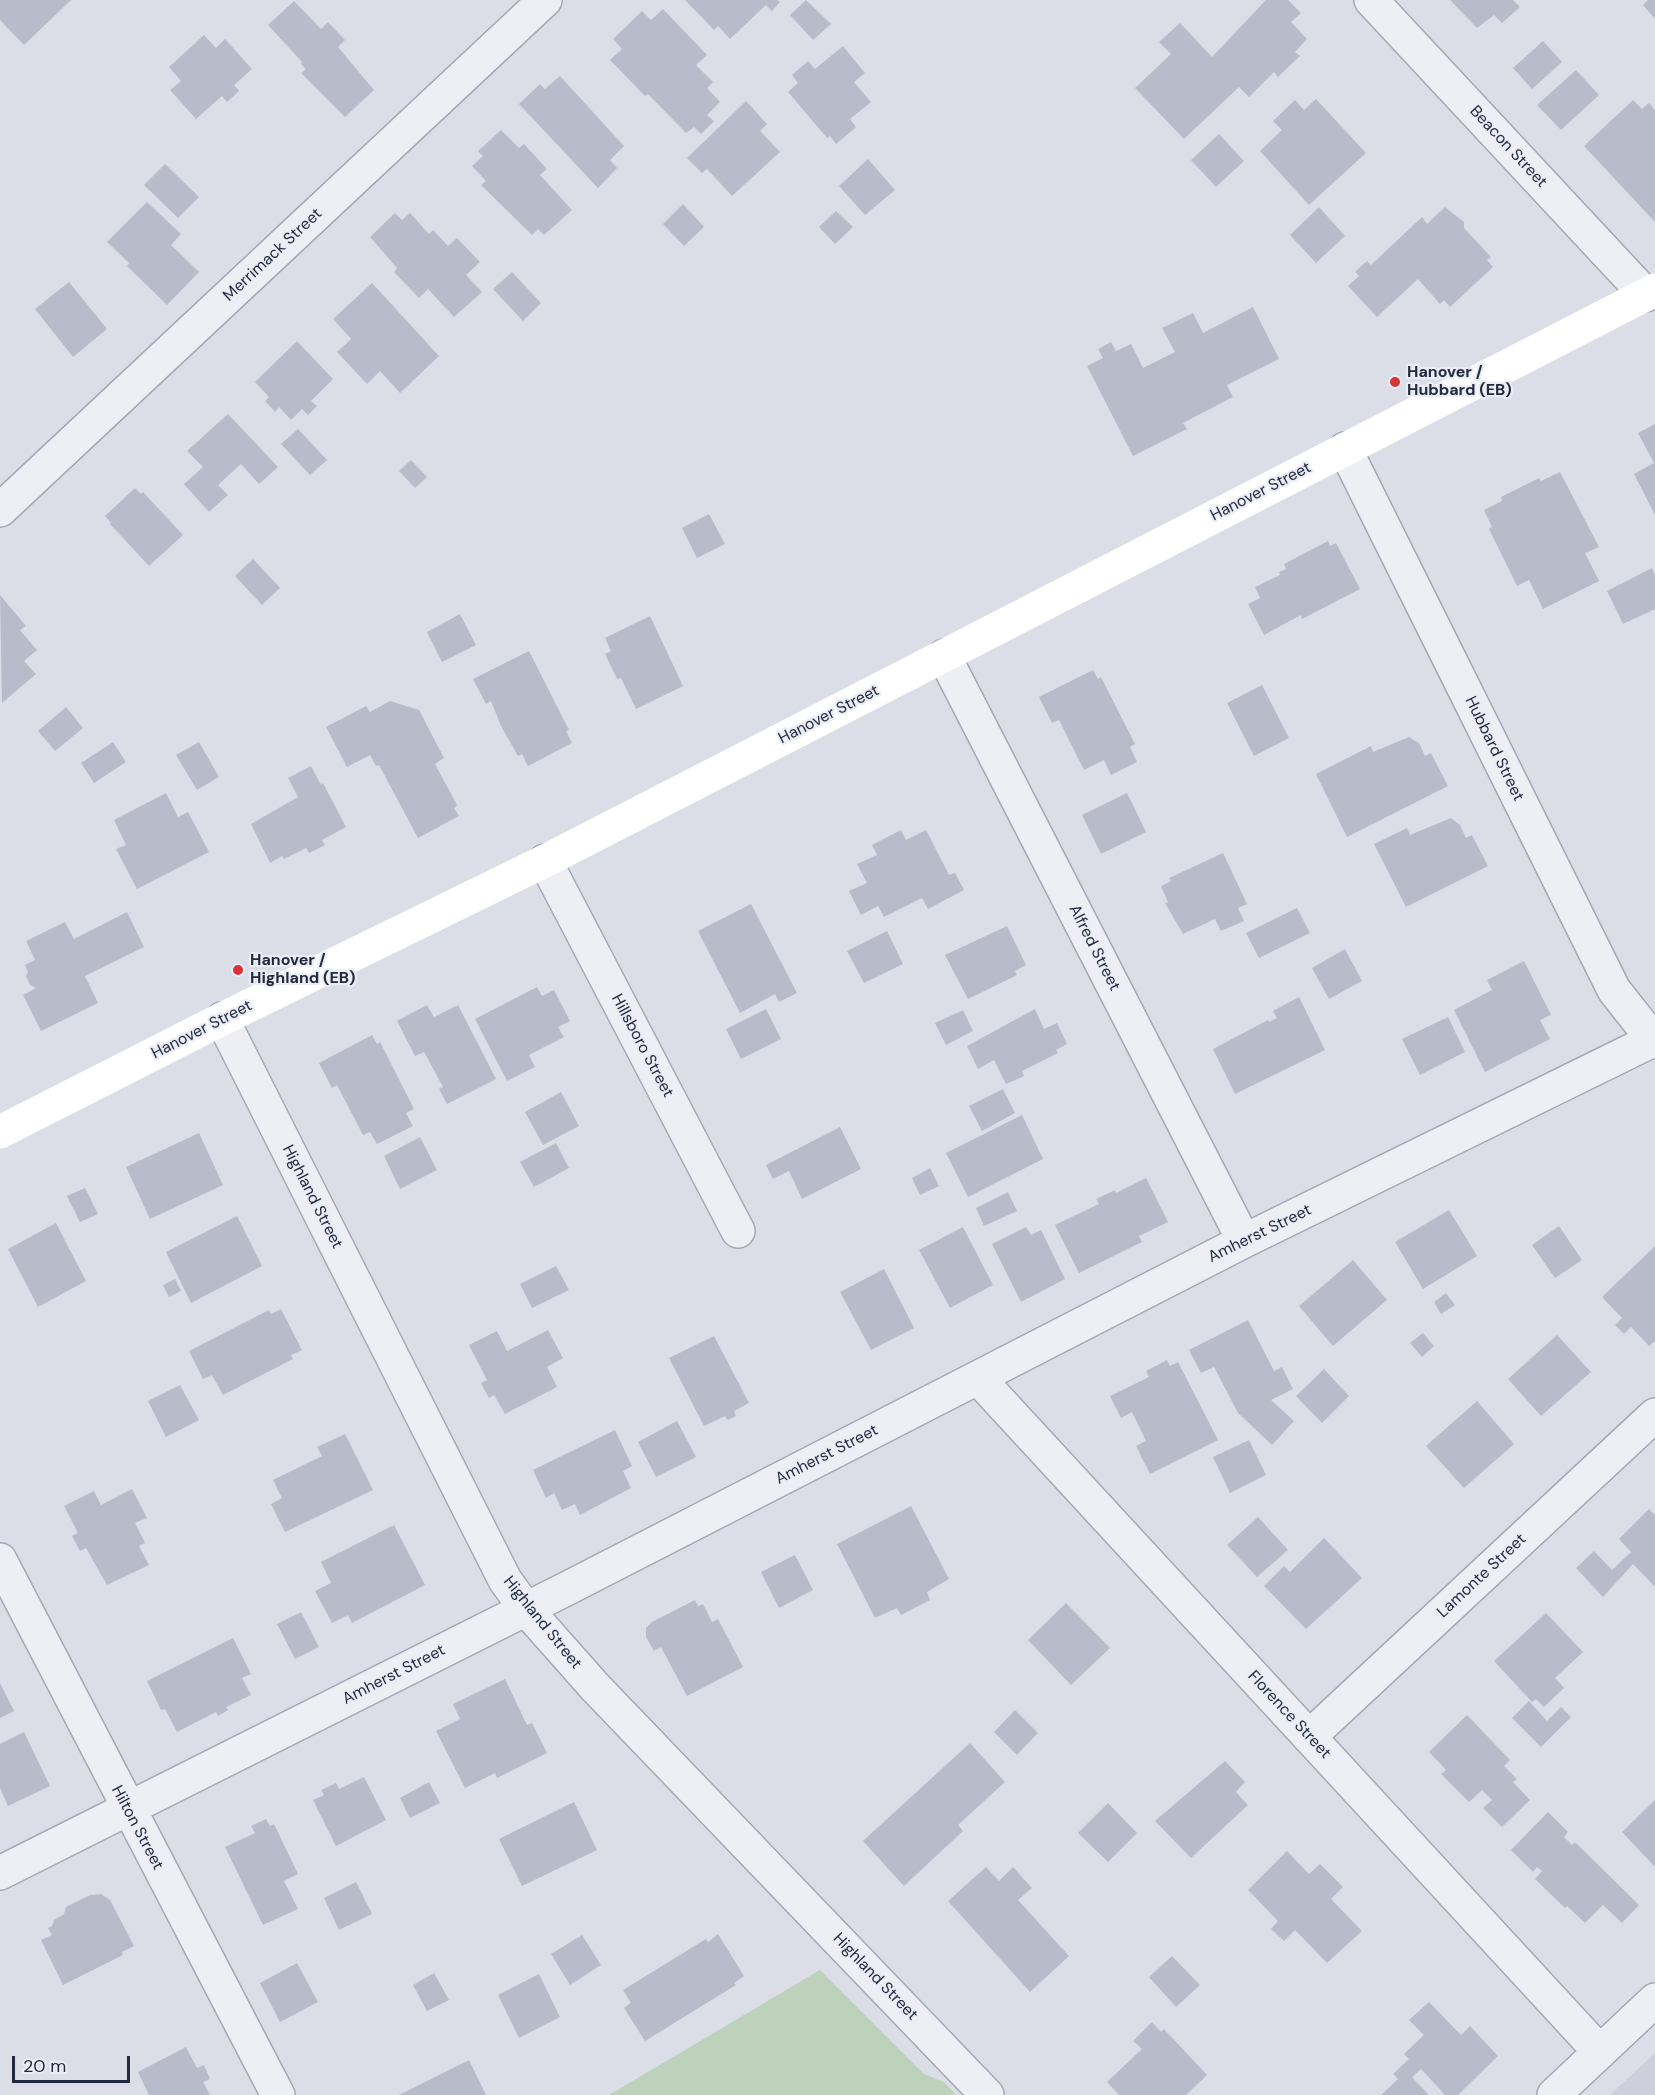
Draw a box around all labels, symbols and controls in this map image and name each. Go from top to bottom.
street label: Beacon Street [1465,102,1551,192]
street label: Merrimack Street [220,204,326,306]
place label: Hanover / Hubbard (EB) [1407,363,1512,401]
marker: Hanover / Hubbard (EB) [1388,375,1402,389]
street label: Hanover Street [1207,458,1315,526]
street label: Hanover Street [775,681,883,749]
street label: Hubbard Street [1460,694,1528,804]
street label: Alfred Street [1064,902,1124,994]
place label: Hanover / Highland (EB) [250,951,355,989]
marker: Hanover / Highland (EB) [231,963,245,977]
street label: Hillsboro Street [607,991,677,1101]
street label: Hanover Street [148,996,256,1064]
street label: Highland Street [278,1142,346,1252]
street label: Amherst Street [1205,1201,1315,1267]
street label: Amherst Street [772,1421,882,1489]
street label: Lamonte Street [1433,1530,1531,1622]
street label: Highland Street [499,1573,585,1673]
street label: Amherst Street [339,1641,449,1709]
street label: Florence Street [1243,1667,1335,1763]
street label: Hilton Street [107,1783,167,1873]
street label: Highland Street [829,1929,921,2025]
scale bar [15,2044,134,2082]
text: 20 m [23,2054,66,2078]

